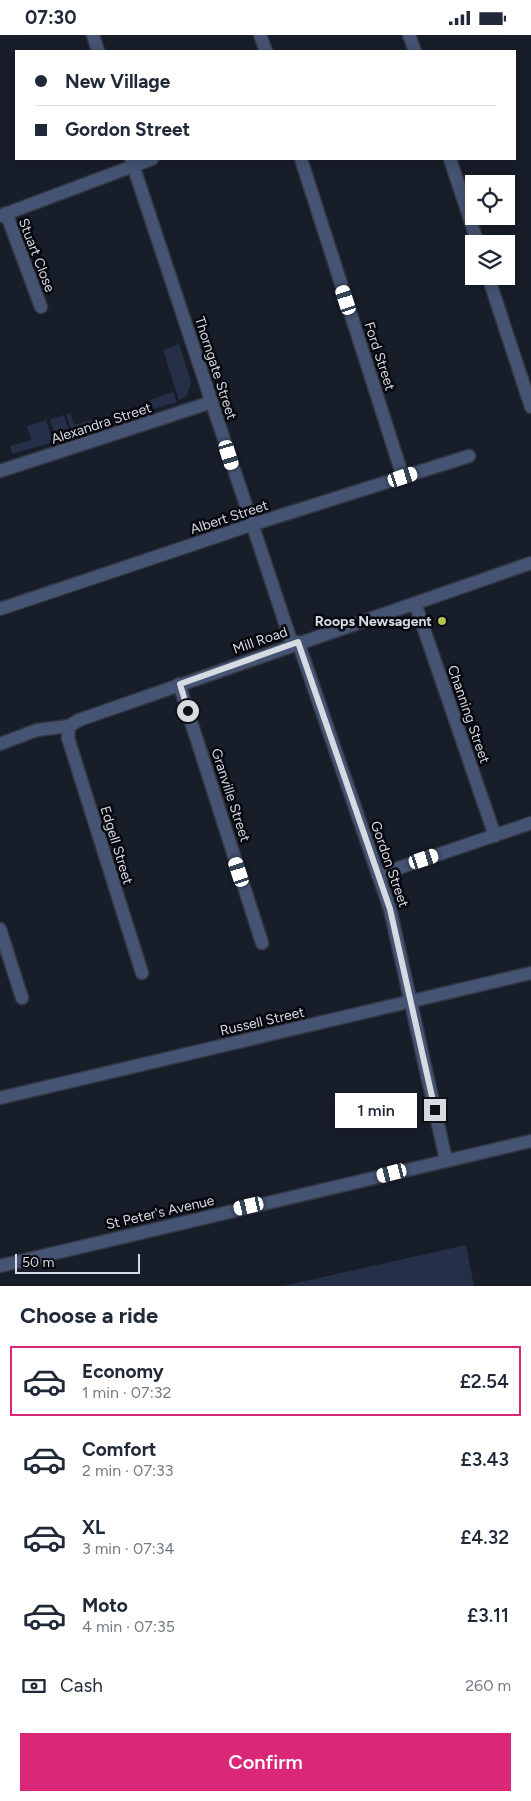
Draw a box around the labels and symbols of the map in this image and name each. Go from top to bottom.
street label: Stuart Close [15,216,59,295]
car [334,283,357,317]
street label: Thorngate Street [191,315,240,422]
street label: Ford Street [360,320,399,393]
street label: Alexandra Street [49,399,153,448]
car [217,438,240,472]
car [386,465,419,489]
street label: Albert Street [188,497,270,538]
place label: Roops Newsagent [315,613,432,630]
marker: Roops Newsagent [436,615,448,627]
street label: Mill Road [230,623,290,658]
street label: Channing Street [444,663,493,765]
route start [177,700,199,722]
street label: Granville Street [207,746,254,844]
street label: Edgell Street [97,804,137,886]
street label: Gordon Street [367,819,412,910]
car [407,847,440,871]
car [227,855,250,889]
street label: Russell Street [218,1004,306,1039]
callout: 1 min [335,1093,418,1127]
route end [424,1099,446,1121]
car [375,1162,408,1184]
street label: St Peter's Avenue [104,1192,216,1233]
car [232,1195,265,1217]
scale bar [15,1251,140,1274]

